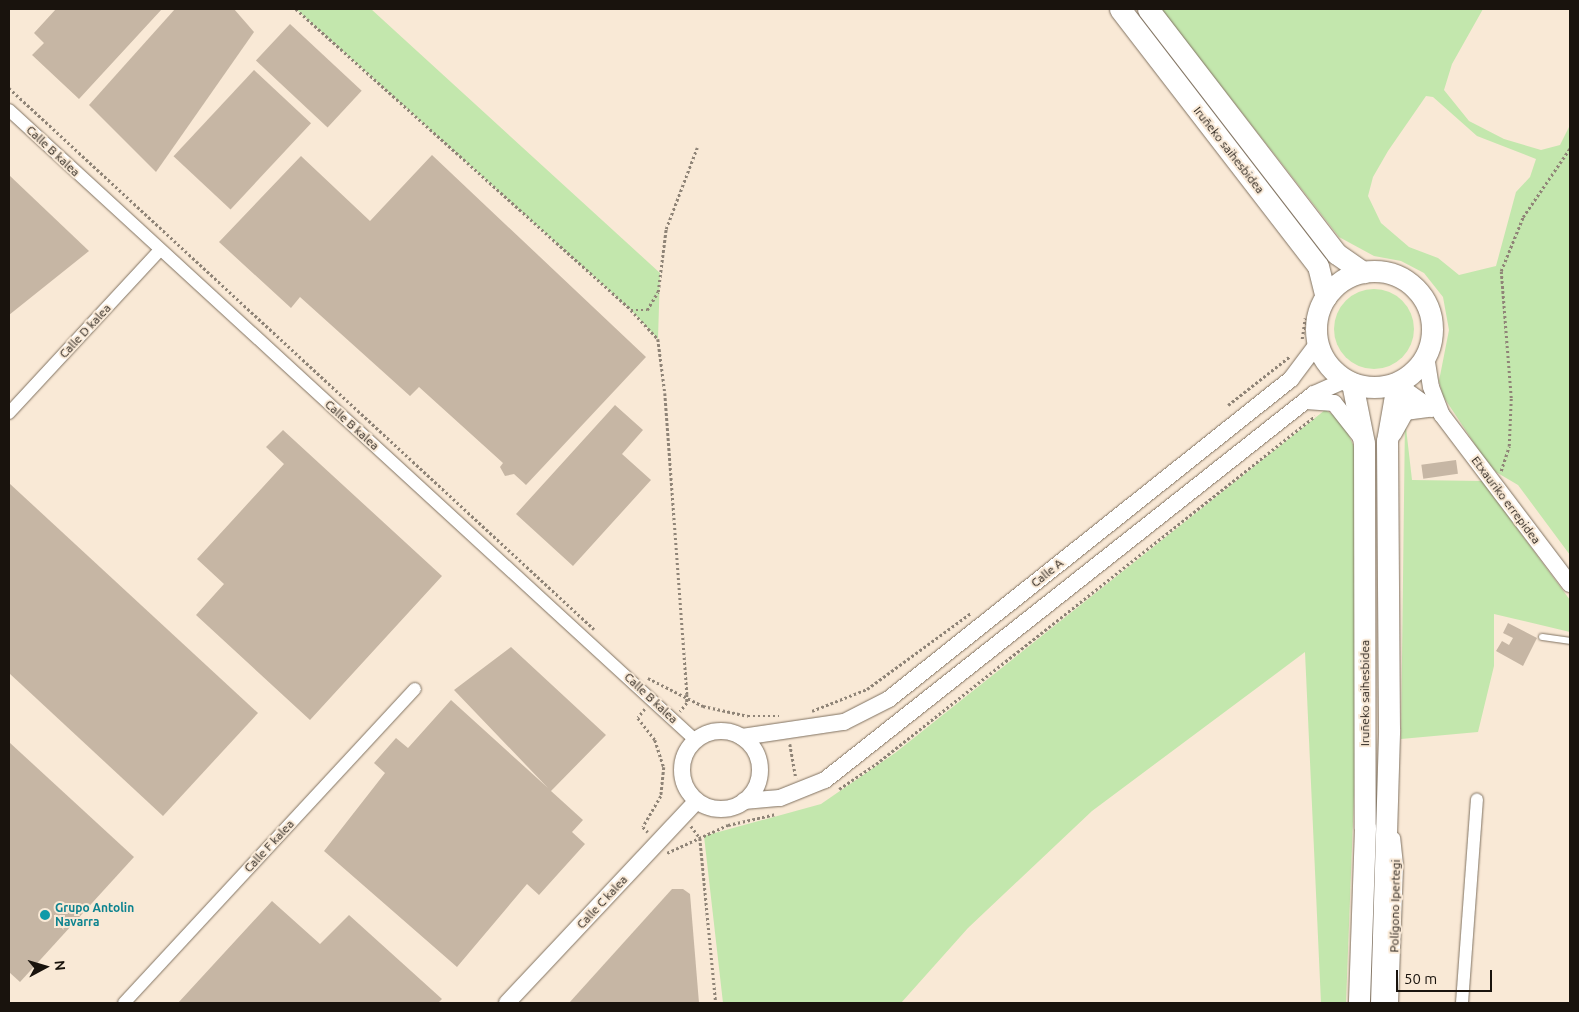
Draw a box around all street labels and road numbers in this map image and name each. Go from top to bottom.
street label: Iruñeko saihesbidea [1191,104,1267,196]
street label: Calle B kalea [23,123,83,179]
street label: Calle D kalea [56,301,114,361]
street label: Calle B kalea [322,397,382,453]
street label: Etxauriko errepidea [1468,453,1544,547]
street label: Calle A [1028,556,1066,590]
street label: Iruñeko saihesbidea [1358,640,1372,746]
street label: Calle B kalea [621,670,681,726]
street label: Calle F kalea [241,817,297,875]
street label: Polígono Ipertegi [1387,859,1403,953]
street label: Calle C kalea [574,872,630,932]

